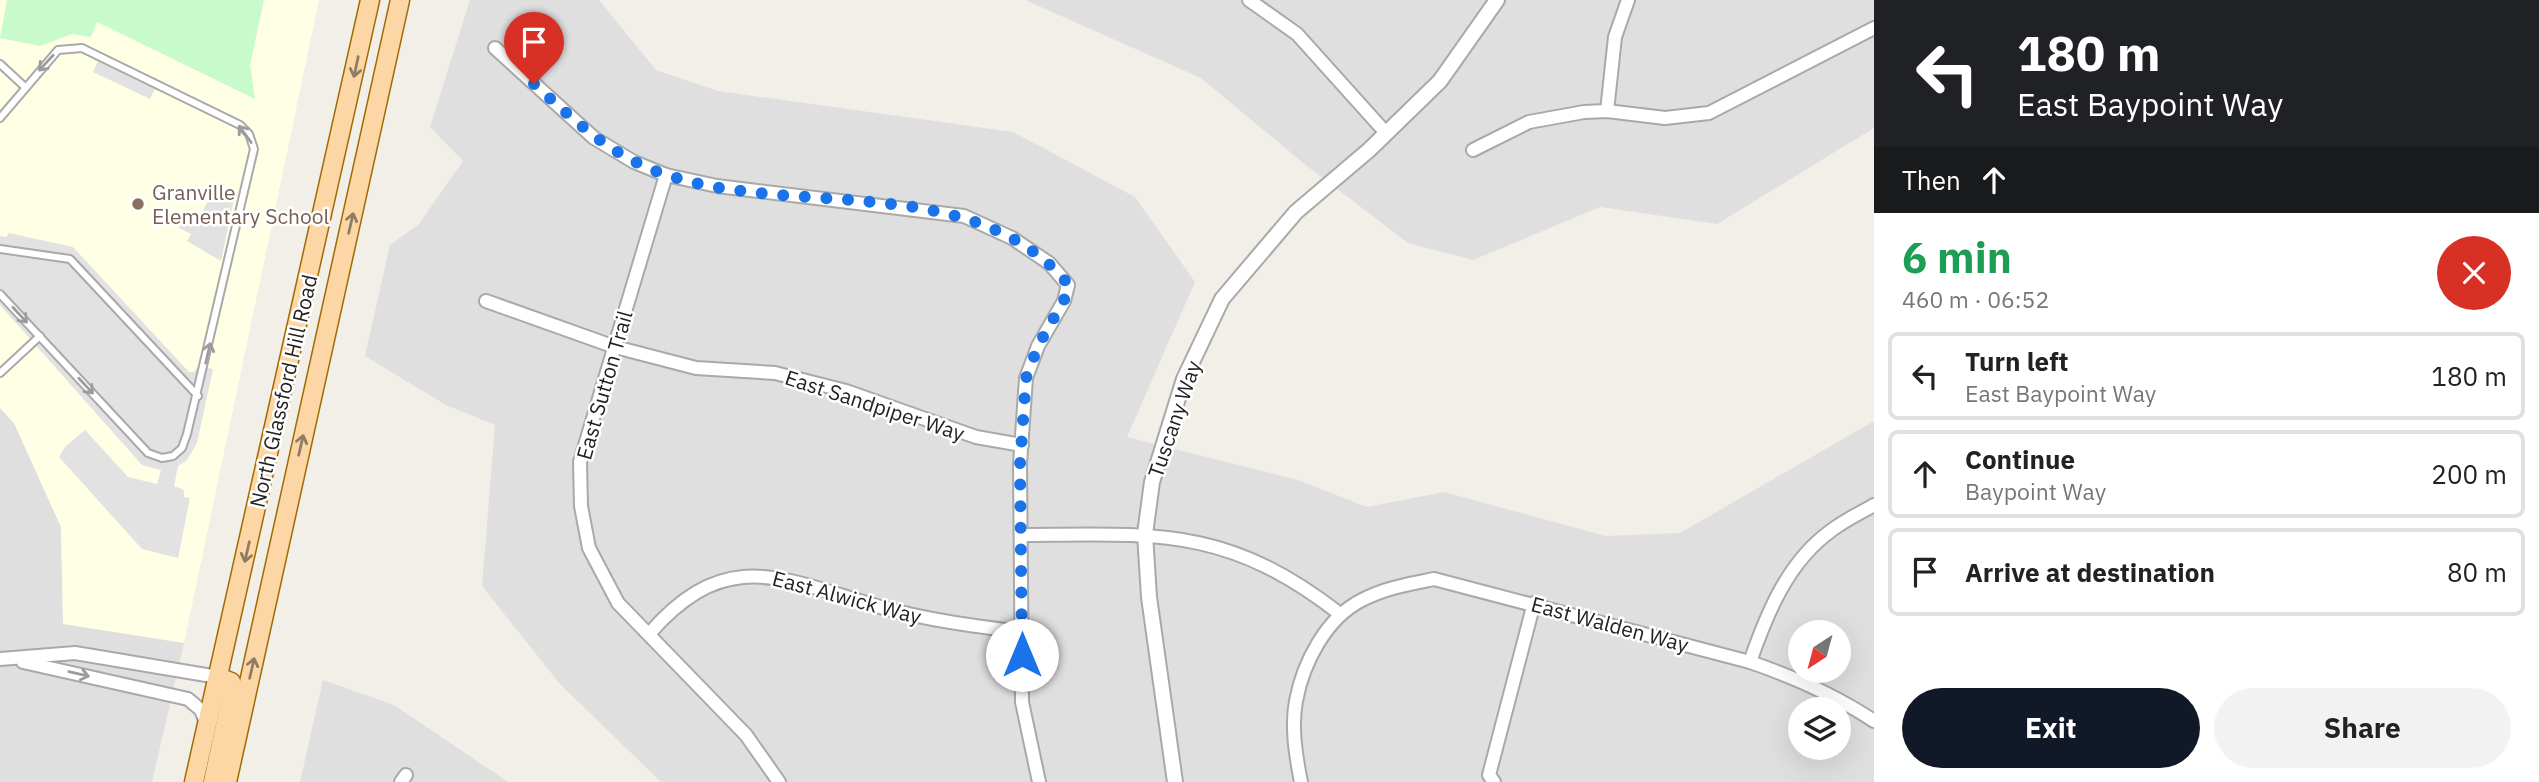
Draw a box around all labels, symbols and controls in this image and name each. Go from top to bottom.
pin [504,12.0,564,84]
text: 180 m [2017,21,2161,84]
icon: arrive [515,23,553,61]
icon: left [1902,28,1993,119]
one-way arrow [38,54,54,72]
one-way arrow [348,55,362,78]
text: East Baypoint Way [2017,83,2283,125]
one-way arrow [238,124,253,143]
icon: ahead [1975,161,2013,199]
text: Then [1902,163,1961,197]
place label: Granville Elementary School [152,178,329,230]
marker: Granville Elementary School [130,196,146,212]
one-way arrow [344,212,358,235]
text: 6 min [1902,230,2012,285]
button: close [2437,236,2511,310]
street label: North Glassford Hill Road [243,272,323,510]
text: 460 m · 06:52 [1902,284,2049,314]
one-way arrow [12,306,28,324]
street label: East Sutton Trail [569,307,639,463]
one-way arrow [201,342,215,365]
text: Turn left [1965,344,2068,378]
street label: Tuscany Way [1141,356,1207,481]
icon: left [1906,357,1944,395]
text: 180 m [2431,359,2507,393]
street label: East Sandpiper Way [782,363,969,447]
one-way arrow [78,377,95,394]
text: East Baypoint Way [1965,378,2156,408]
one-way arrow [295,434,309,457]
text: Continue [1965,442,2075,476]
icon: ahead [1906,455,1944,493]
text: 200 m [2431,457,2507,491]
text: Baypoint Way [1965,476,2106,506]
one-way arrow [239,540,252,562]
icon: arrive [1906,553,1944,591]
text: Arrive at destination [1965,555,2215,589]
text: 80 m [2447,555,2507,589]
street label: East Alwick Way [769,564,925,630]
street label: East Walden Way [1528,590,1692,659]
position arrow [985,618,1059,692]
north arrow [1788,620,1852,682]
map controls [1788,620,1851,760]
one-way arrow [246,657,259,679]
one-way arrow [68,668,90,681]
button: Exit [1902,688,2200,768]
button: Share [2214,688,2511,768]
button: layers [1788,697,1851,760]

